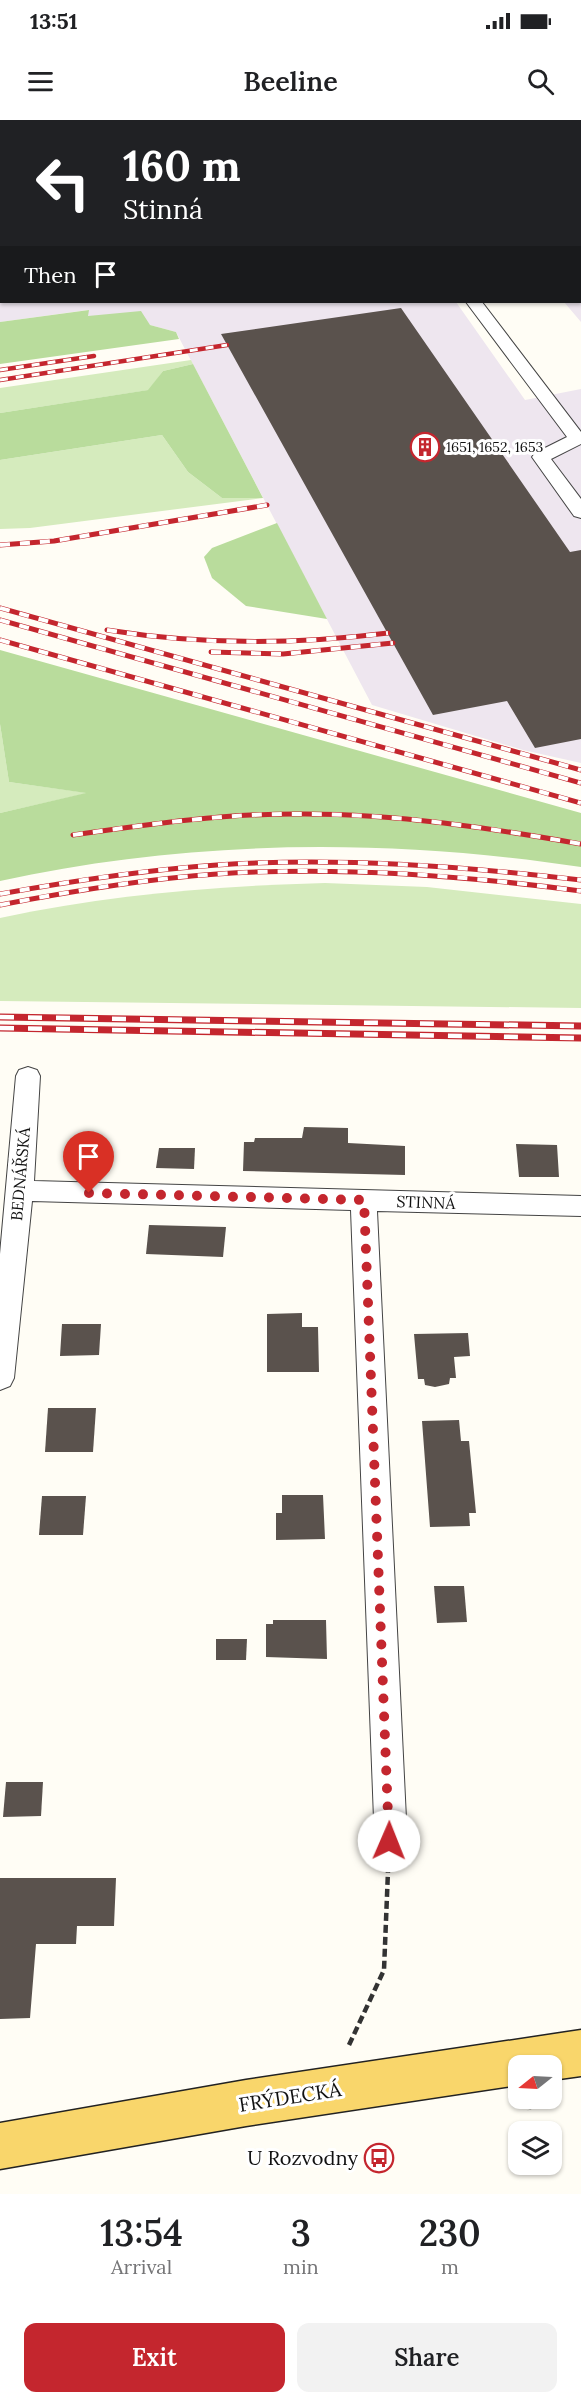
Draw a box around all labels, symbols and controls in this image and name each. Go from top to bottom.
text: 13:51 [30,7,78,35]
text: Beeline [243,64,338,98]
icon: menu [24,65,57,98]
icon: search [524,65,557,98]
text: 160 m [123,139,241,193]
icon: left [24,144,102,222]
text: Stinná [123,192,203,226]
icon: arrive [89,258,122,291]
text: Then [24,261,77,289]
building icon: 1651, 1652, 1653 [409,431,441,463]
place label: 1651, 1652, 1653 [446,438,544,456]
street label: BEDNÁŘSKÁ [6,1125,34,1222]
pin [63,1131,114,1193]
icon: arrive [72,1140,105,1173]
street label: STINNÁ [396,1191,457,1213]
position arrow [357,1809,421,1873]
north arrow [508,2055,562,2109]
map controls [508,2055,562,2175]
street label: FRÝDECKÁ [237,2076,343,2117]
button: layers [508,2121,562,2175]
bus stop icon: U Rozvodny [363,2142,395,2174]
place label: U Rozvodny [247,2145,358,2170]
text: 13:54 [100,2210,183,2256]
text: 3 [291,2210,311,2256]
text: 230 [419,2210,481,2256]
text: Arrival [111,2254,172,2279]
text: min [283,2254,319,2279]
text: m [441,2254,459,2279]
button: Exit [24,2323,285,2392]
button: Share [297,2323,557,2392]

